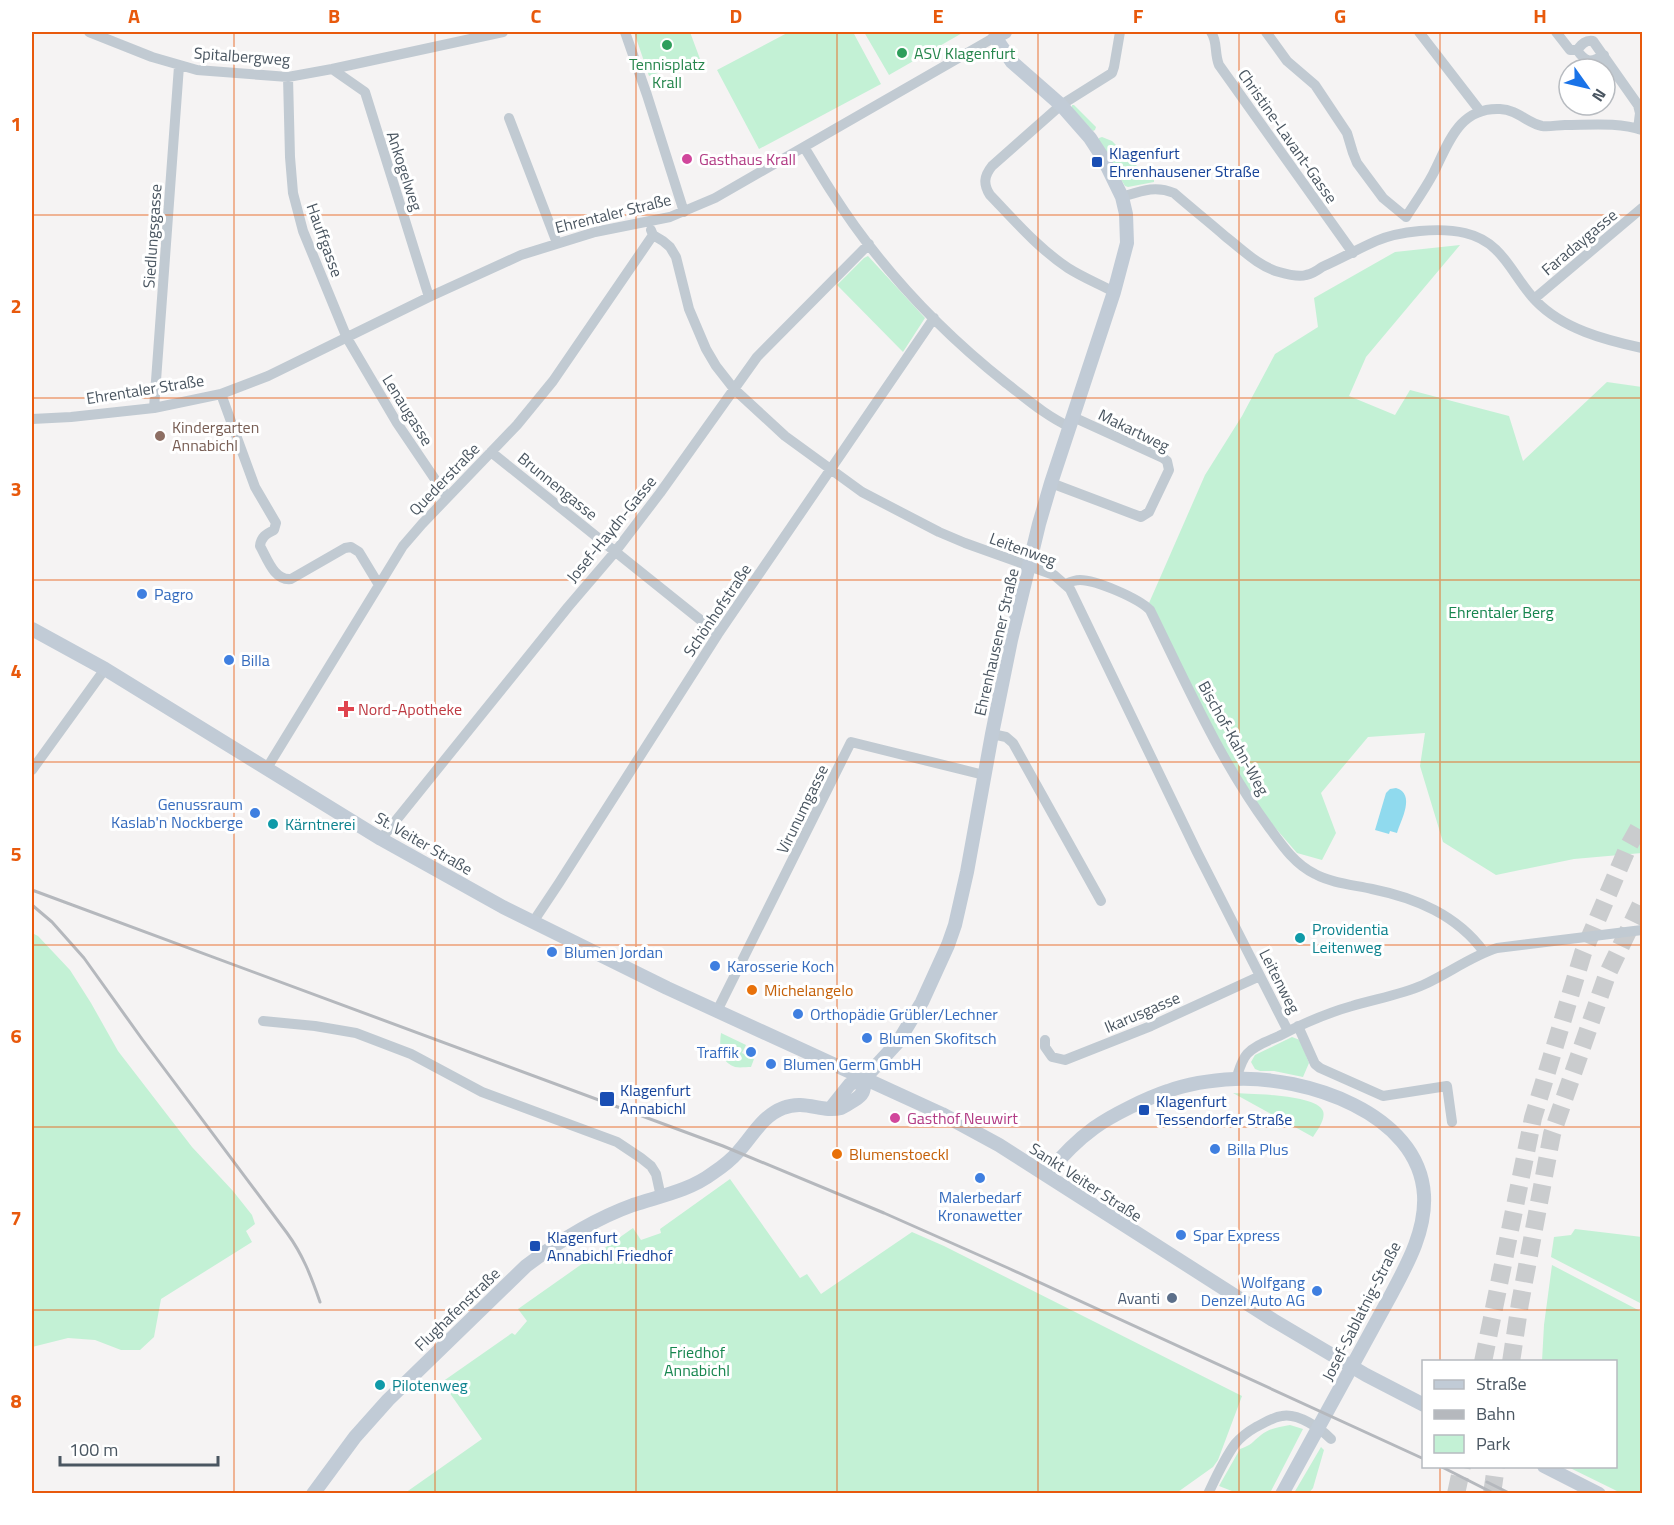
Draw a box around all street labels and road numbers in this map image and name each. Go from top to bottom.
street label: Spitalbergweg [193,41,291,71]
street label: Christine-Lavant-Gasse [1232,64,1344,208]
street label: Ankogelweg [381,128,429,214]
street label: Siedlungsgasse [136,183,168,289]
street label: Ehrentaler Straße [552,187,674,239]
street label: Hauffgasse [301,200,349,280]
street label: Faradaygasse [1536,203,1622,281]
street label: Ehrentaler Straße [84,368,206,410]
street label: Lenaugasse [377,370,439,450]
street label: Makartweg [1094,402,1174,458]
street label: Quederstraße [403,437,485,521]
street label: Brunnengasse [513,446,603,526]
street label: Josef-Haydn-Gasse [560,470,662,588]
street label: Leitenweg [986,526,1060,572]
street label: Schönhofstraße [677,559,757,661]
street label: Ehrenhausener Straße [967,566,1025,718]
street label: Bischof-Kahn-Weg [1193,676,1275,800]
street label: Virunumgasse [770,760,834,858]
street label: St. Veiter Straße [371,805,477,881]
street label: Leitenweg [1253,944,1307,1018]
street label: Ikarusgasse [1100,985,1184,1039]
street label: Sankt Veiter Straße [1025,1136,1147,1228]
street label: Josef-Sablatnig-Straße [1315,1237,1407,1385]
street label: Flughafenstraße [409,1262,505,1356]

